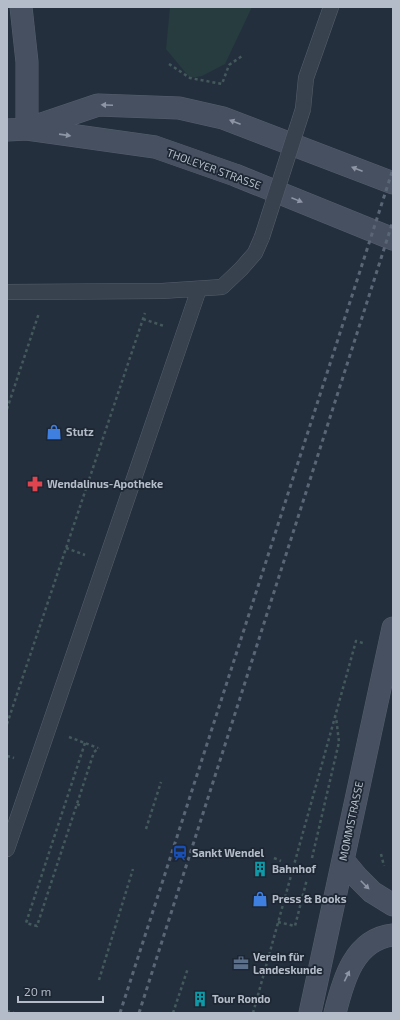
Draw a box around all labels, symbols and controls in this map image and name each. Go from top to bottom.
one-way arrow [100,102,113,108]
one-way arrow [229,119,241,125]
one-way arrow [59,132,71,138]
street label: THOLEYER STRASSE [165,145,263,192]
one-way arrow [350,165,362,171]
one-way arrow [291,198,303,204]
shop icon: Stutz [45,423,63,441]
place label: Stutz [66,425,94,438]
pharmacy icon: Wendalinus-Apotheke [26,475,44,493]
place label: Wendalinus-Apotheke [47,477,163,490]
street label: MOMMSTRASSE [336,780,365,862]
station icon: Sankt Wendel [171,844,189,862]
place label: Sankt Wendel [192,846,264,859]
building icon: Bahnhof [251,860,269,878]
place label: Bahnhof [272,862,317,875]
one-way arrow [361,881,370,890]
shop icon: Press & Books [251,890,269,908]
place label: Press & Books [272,892,347,905]
place label: Verein für Landeskunde [253,950,322,976]
office icon: Verein für Landeskunde [232,954,250,972]
one-way arrow [344,970,350,982]
scale bar [18,978,103,1004]
text: 20 m [24,984,51,998]
building icon: Tour Rondo [191,990,209,1008]
place label: Tour Rondo [212,992,271,1005]

